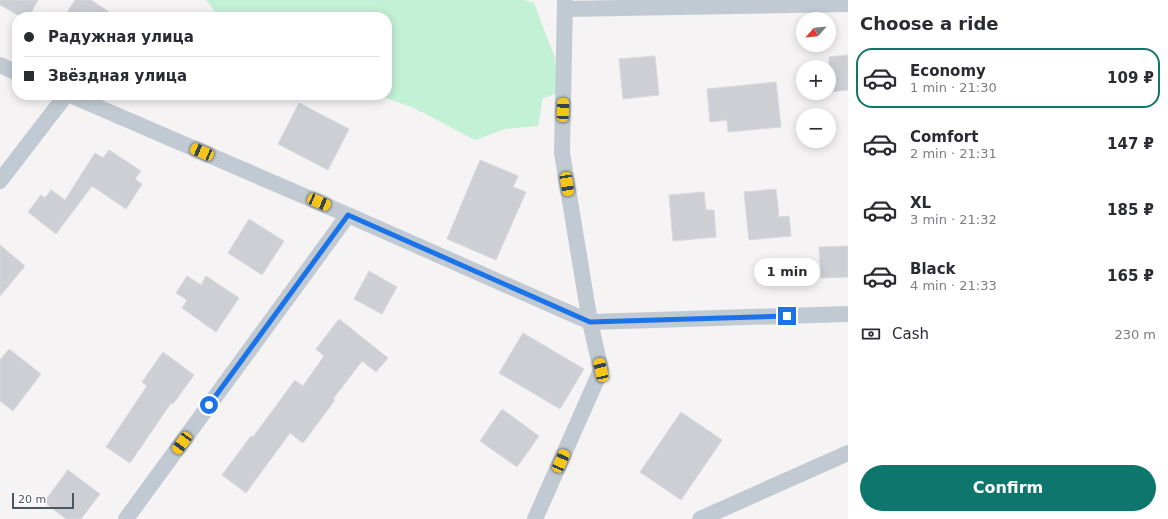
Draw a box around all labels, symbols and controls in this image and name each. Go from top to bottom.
north arrow [796,12,836,52]
map controls [796,12,836,148]
text: Choose a ride [860,13,999,34]
text: Радужная улица [48,28,194,46]
button: + [796,60,836,100]
icon: car [862,60,898,96]
text: Economy [910,62,986,80]
text: Звёздная улица [48,67,187,85]
text: 109 ₽ [1107,69,1154,87]
text: 1 min · 21:30 [910,80,997,95]
car [557,98,569,122]
button: − [796,108,836,148]
icon: car [862,126,898,162]
text: Comfort [910,128,978,146]
text: 147 ₽ [1107,135,1154,153]
car [189,142,215,162]
text: 2 min · 21:31 [910,146,997,161]
car [559,171,575,197]
car [306,192,332,212]
icon: car [862,192,898,228]
text: XL [910,194,931,212]
text: 185 ₽ [1107,201,1154,219]
text: 3 min · 21:32 [910,212,997,227]
callout: 1 min [754,258,820,286]
icon: car [862,258,898,294]
text: Black [910,260,956,278]
text: 1 min [767,264,807,279]
text: 165 ₽ [1107,267,1154,285]
text: 4 min · 21:33 [910,278,997,293]
route end [778,307,796,325]
icon: cash [860,323,882,345]
text: Cash [892,325,929,343]
text: 230 m [1114,327,1156,342]
car [592,357,610,383]
route start [200,396,218,414]
car [170,430,194,456]
car [551,448,571,474]
button: Confirm [860,465,1156,511]
scale bar [12,491,74,510]
text: 20 m [18,493,46,506]

